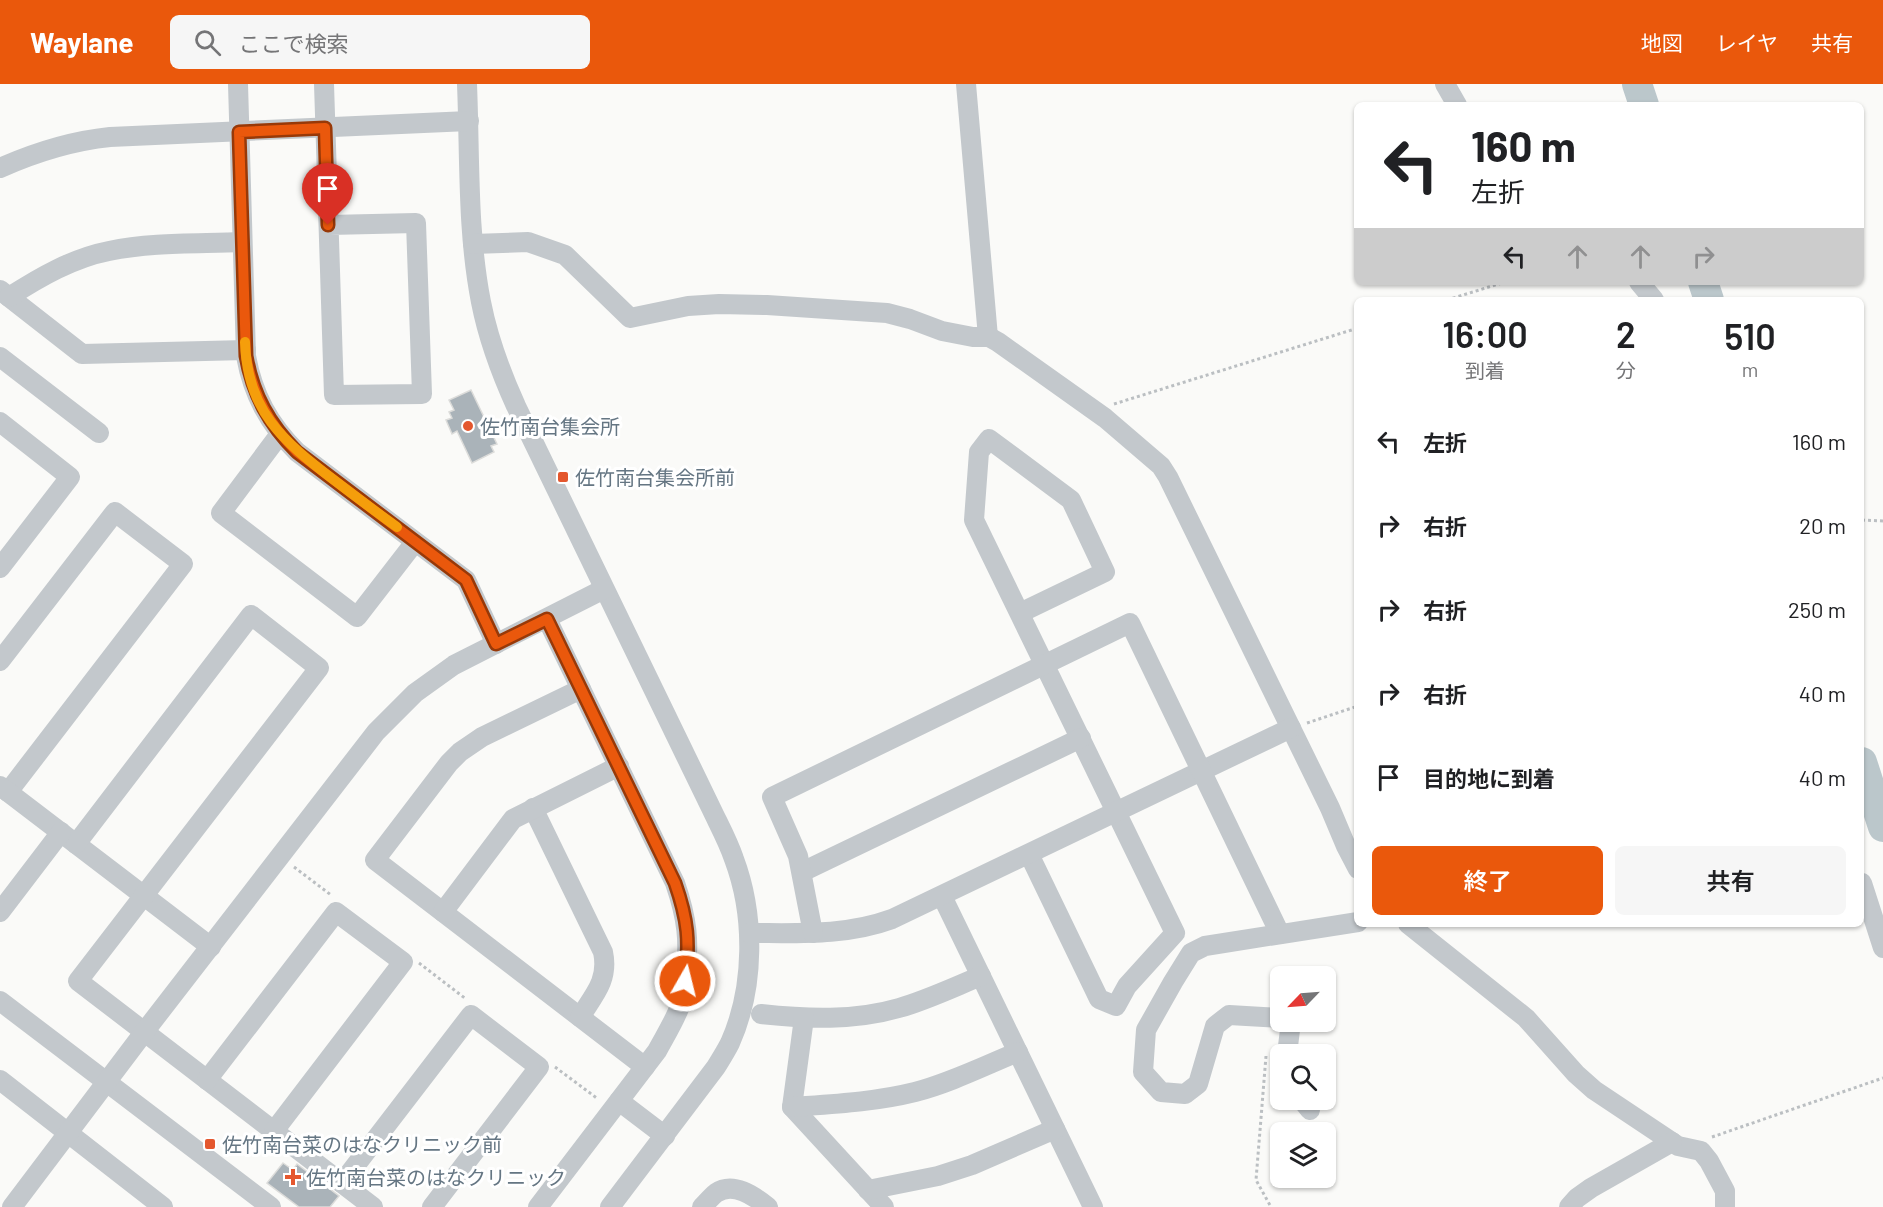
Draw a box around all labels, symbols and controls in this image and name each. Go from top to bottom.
search box [170,15,590,69]
text: Waylane [30,25,134,59]
icon: search [191,26,224,59]
text: ここで検索 [239,30,349,56]
text: 地図 [1641,30,1683,55]
text: レイヤ [1716,30,1778,55]
text: 共有 [1811,30,1853,55]
text: 160 m [1471,120,1576,170]
icon: left [1372,126,1450,204]
pin [302,163,353,225]
icon: arrive [311,172,344,205]
text: 左折 [1471,175,1525,207]
icon: left [1498,240,1531,273]
icon: ahead [1561,240,1594,273]
icon: ahead [1624,240,1657,273]
icon: right [1687,240,1720,273]
text: 16:00 [1442,312,1528,355]
text: 2 [1616,312,1636,355]
text: 510 [1724,314,1776,357]
text: m [1742,357,1758,381]
text: 到着 [1465,358,1505,382]
text: 分 [1616,358,1636,382]
place label: 佐竹南台集会所 [480,414,620,438]
marker: 佐竹南台集会所 [461,419,475,433]
icon: left [1372,425,1405,458]
text: 160 m [1792,428,1846,454]
text: 左折 [1423,429,1467,455]
place label: 佐竹南台集会所前 [575,465,735,489]
marker: 佐竹南台集会所前 [556,470,570,484]
icon: right [1372,509,1405,542]
text: 20 m [1799,512,1846,538]
text: 右折 [1423,513,1467,539]
icon: right [1372,593,1405,626]
text: 250 m [1788,596,1846,622]
text: 右折 [1423,597,1467,623]
icon: right [1372,677,1405,710]
text: 40 m [1799,680,1846,706]
text: 右折 [1423,681,1467,707]
icon: arrive [1372,761,1405,794]
text: 40 m [1799,764,1846,790]
text: 目的地に到着 [1423,765,1555,791]
button: 終了 [1372,846,1603,915]
button: 共有 [1615,846,1846,915]
position arrow [653,949,717,1013]
north arrow [1270,966,1336,1032]
map controls [1270,966,1336,1188]
button: search [1270,1044,1336,1110]
button: layers [1270,1122,1336,1188]
place label: 佐竹南台菜のはなクリニック前 [222,1132,502,1156]
marker: 佐竹南台菜のはなクリニック前 [203,1137,217,1151]
place label: 佐竹南台菜のはなクリニック [306,1165,566,1189]
marker: 佐竹南台菜のはなクリニック [284,1168,302,1186]

